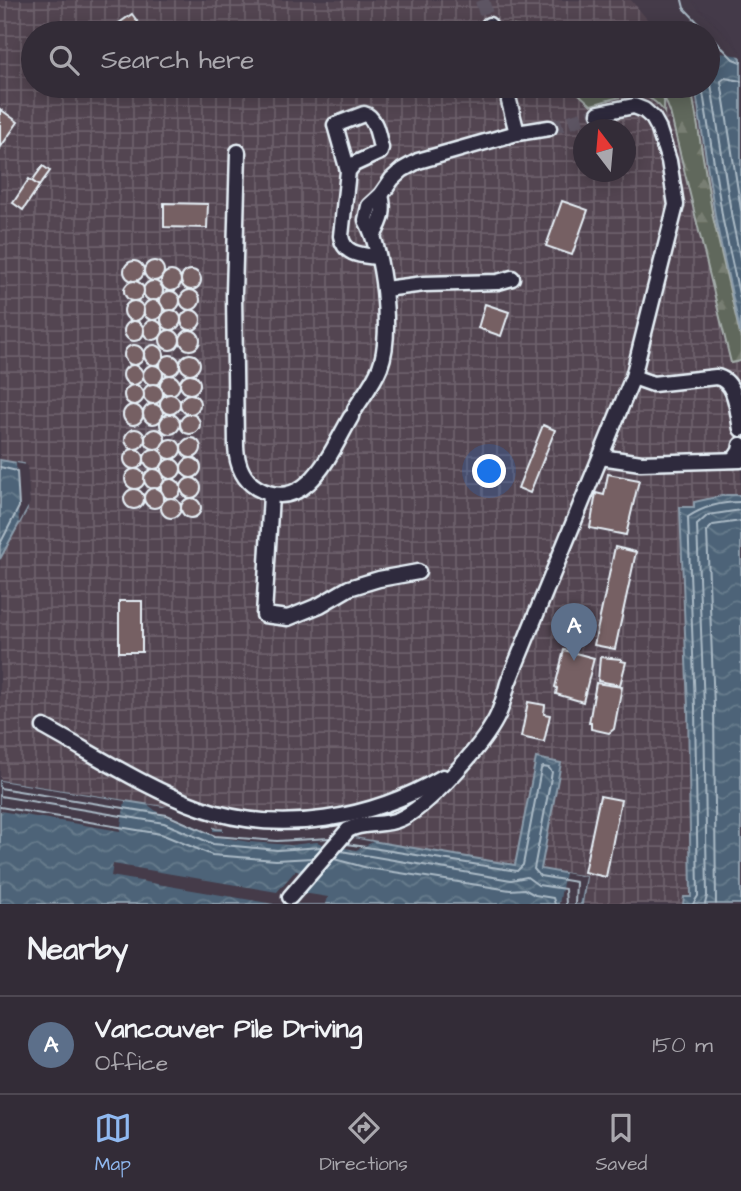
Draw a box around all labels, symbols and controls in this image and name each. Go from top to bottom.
search box [21,21,720,98]
icon: search [45,41,83,79]
text: Search here [101,42,254,78]
north arrow [573,119,636,182]
your location [472,454,506,488]
pin: A [551,603,597,661]
text: Nearby [28,929,128,971]
text: Vancouver Pile Driving [95,1011,362,1047]
text: A [44,1029,58,1061]
text: 150 m [652,1029,713,1061]
text: Office [95,1047,168,1079]
tab: Map [94,1109,132,1178]
tab: Directions [319,1109,408,1178]
tab: Saved [595,1109,647,1178]

